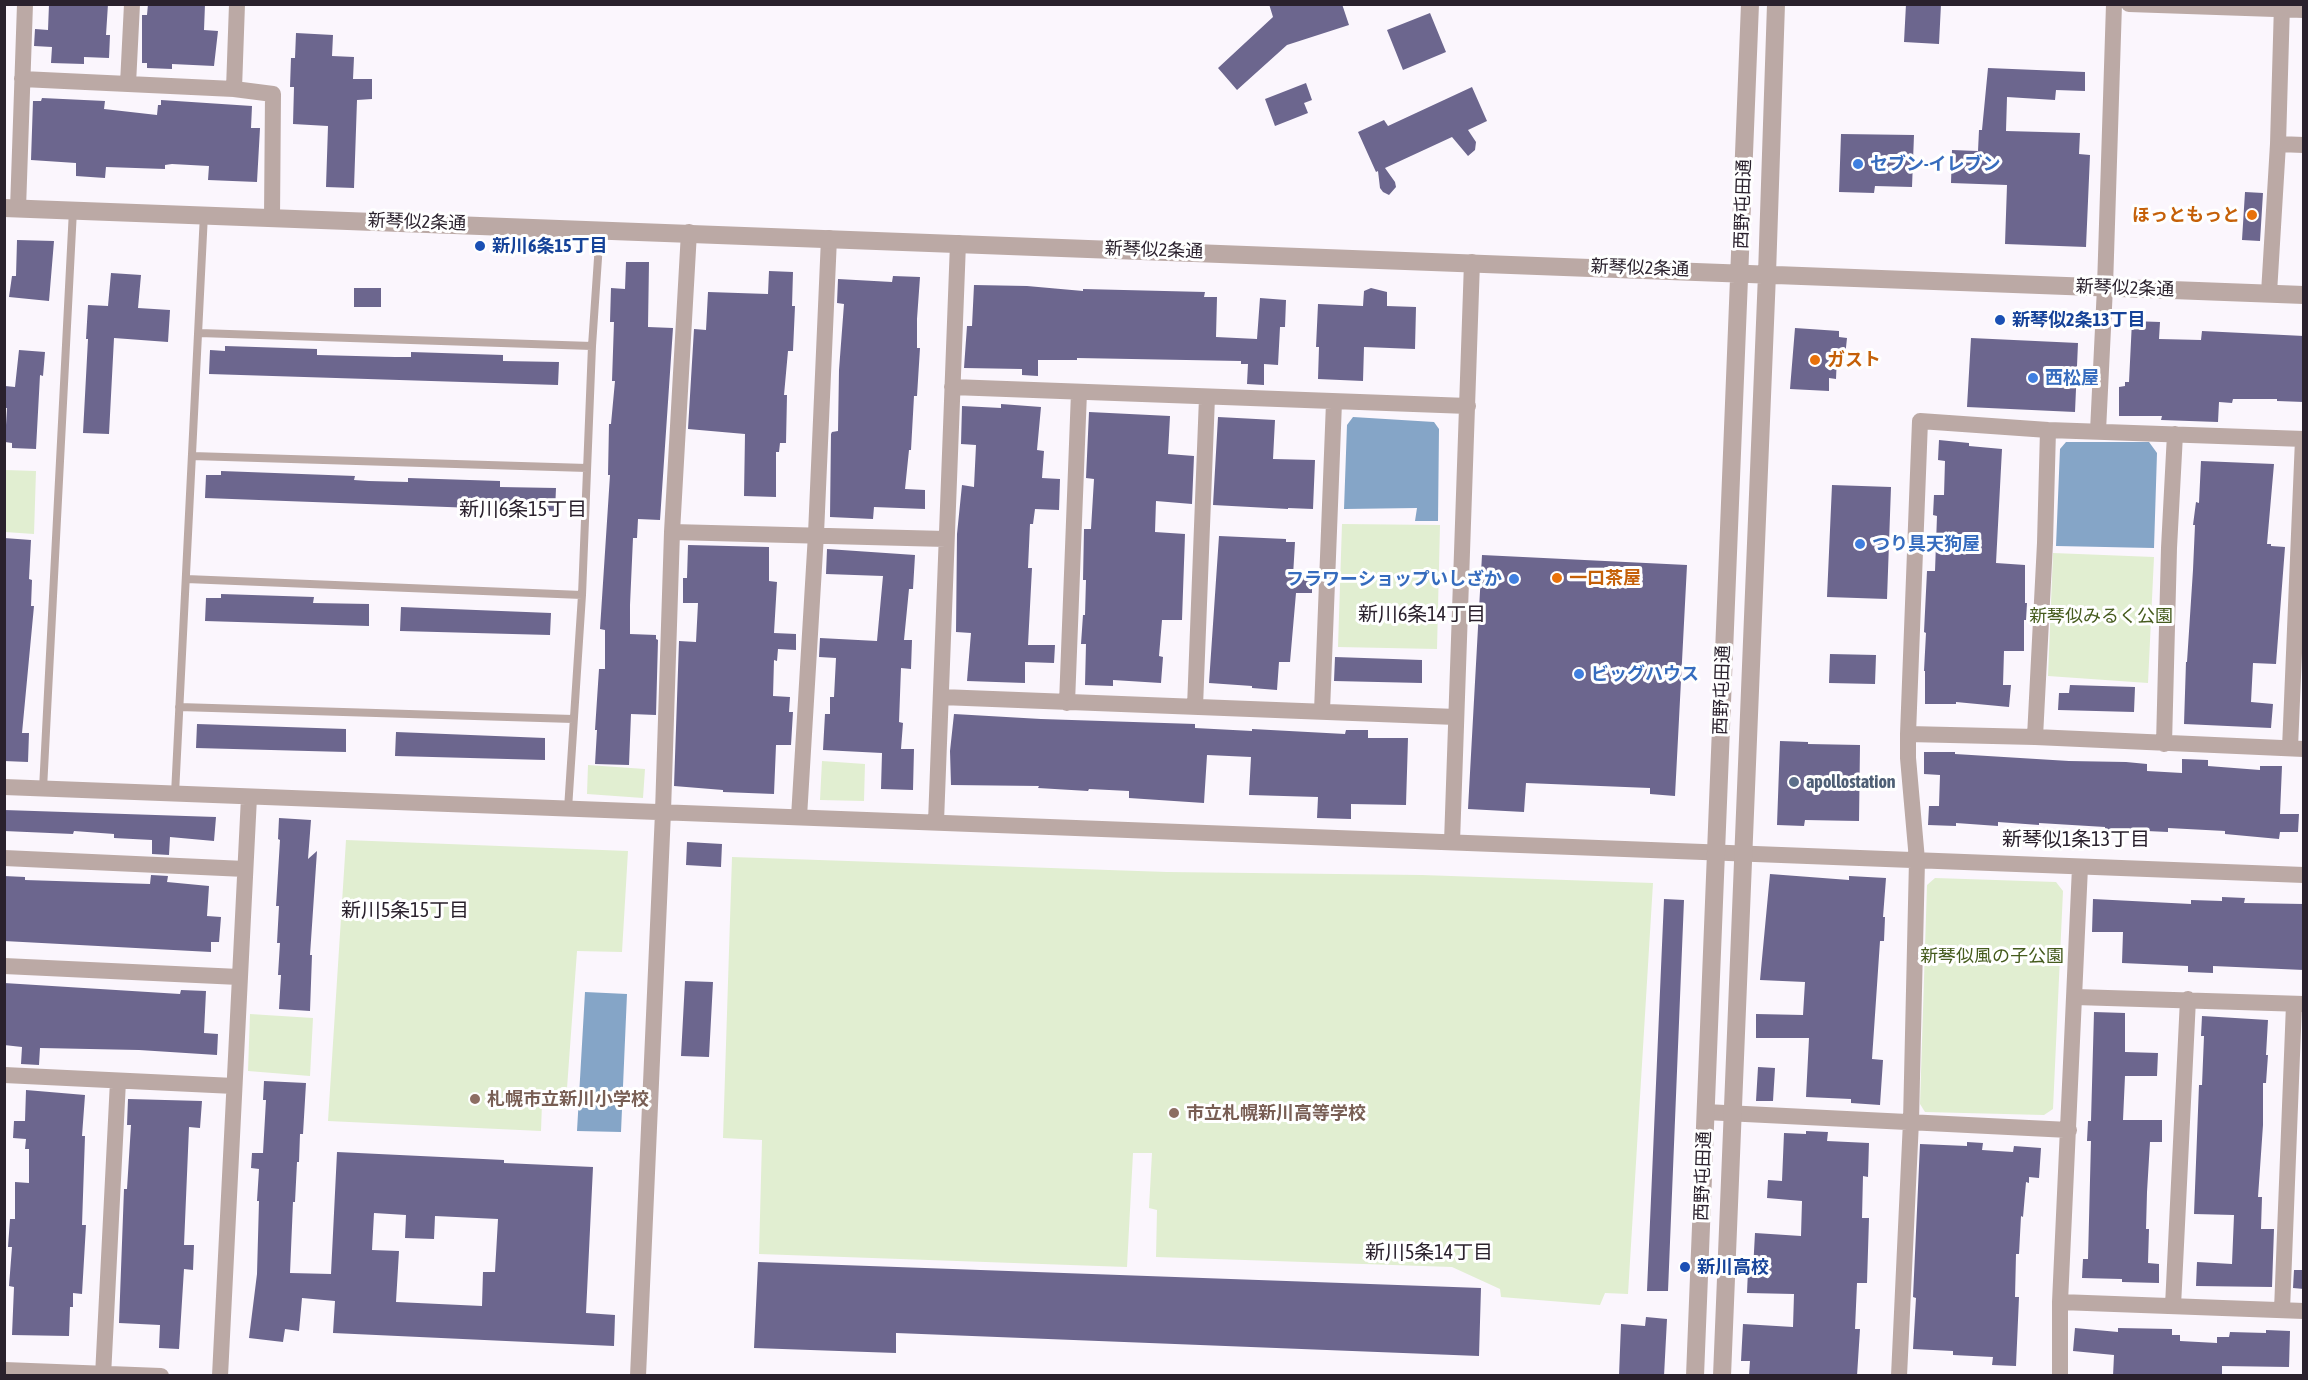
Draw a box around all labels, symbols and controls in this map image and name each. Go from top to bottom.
place label: セブン-イレブン [1870,153,2000,175]
marker: セブン-イレブン [1851,157,1865,171]
street label: 西野屯田通 [1731,159,1755,249]
place label: ほっともっと [2132,204,2240,226]
marker: ほっともっと [2245,208,2259,222]
street label: 新琴似2条通 [367,209,467,235]
place label: 新川6条15丁目 [492,235,607,257]
street label: 新琴似2条通 [1104,237,1204,263]
marker: 新川6条15丁目 [473,239,487,253]
street label: 新琴似2条通 [1590,255,1690,281]
street label: 新琴似2条通 [2075,275,2175,301]
place label: 新琴似2条13丁目 [2012,309,2145,331]
marker: 新琴似2条13丁目 [1993,313,2007,327]
place label: ガスト [1827,349,1881,371]
marker: ガスト [1808,353,1822,367]
place label: 西松屋 [2045,367,2099,389]
marker: 西松屋 [2026,371,2040,385]
district label: 新川6条15丁目 [459,498,587,522]
place label: つり具天狗屋 [1872,533,1980,555]
marker: つり具天狗屋 [1853,537,1867,551]
place label: 一口茶屋 [1569,567,1641,589]
place label: フラワーショップいしざか [1286,568,1502,590]
marker: 一口茶屋 [1550,571,1564,585]
marker: フラワーショップいしざか [1507,572,1521,586]
district label: 新川6条14丁目 [1358,603,1486,627]
park label: 新琴似みるく公園 [2029,605,2173,627]
street label: 西野屯田通 [1710,645,1734,735]
place label: ビッグハウス [1591,663,1699,685]
marker: ビッグハウス [1572,667,1586,681]
place label: apollostation [1806,771,1896,793]
marker: apollostation [1787,775,1801,789]
district label: 新琴似1条13丁目 [2002,828,2150,852]
district label: 新川5条15丁目 [341,899,469,923]
park label: 新琴似風の子公園 [1920,945,2064,967]
place label: 札幌市立新川小学校 [487,1088,649,1110]
marker: 札幌市立新川小学校 [468,1092,482,1106]
place label: 市立札幌新川高等学校 [1186,1102,1366,1124]
marker: 市立札幌新川高等学校 [1167,1106,1181,1120]
street label: 西野屯田通 [1691,1131,1715,1221]
district label: 新川5条14丁目 [1365,1241,1493,1265]
place label: 新川高校 [1697,1256,1769,1278]
marker: 新川高校 [1678,1260,1692,1274]

